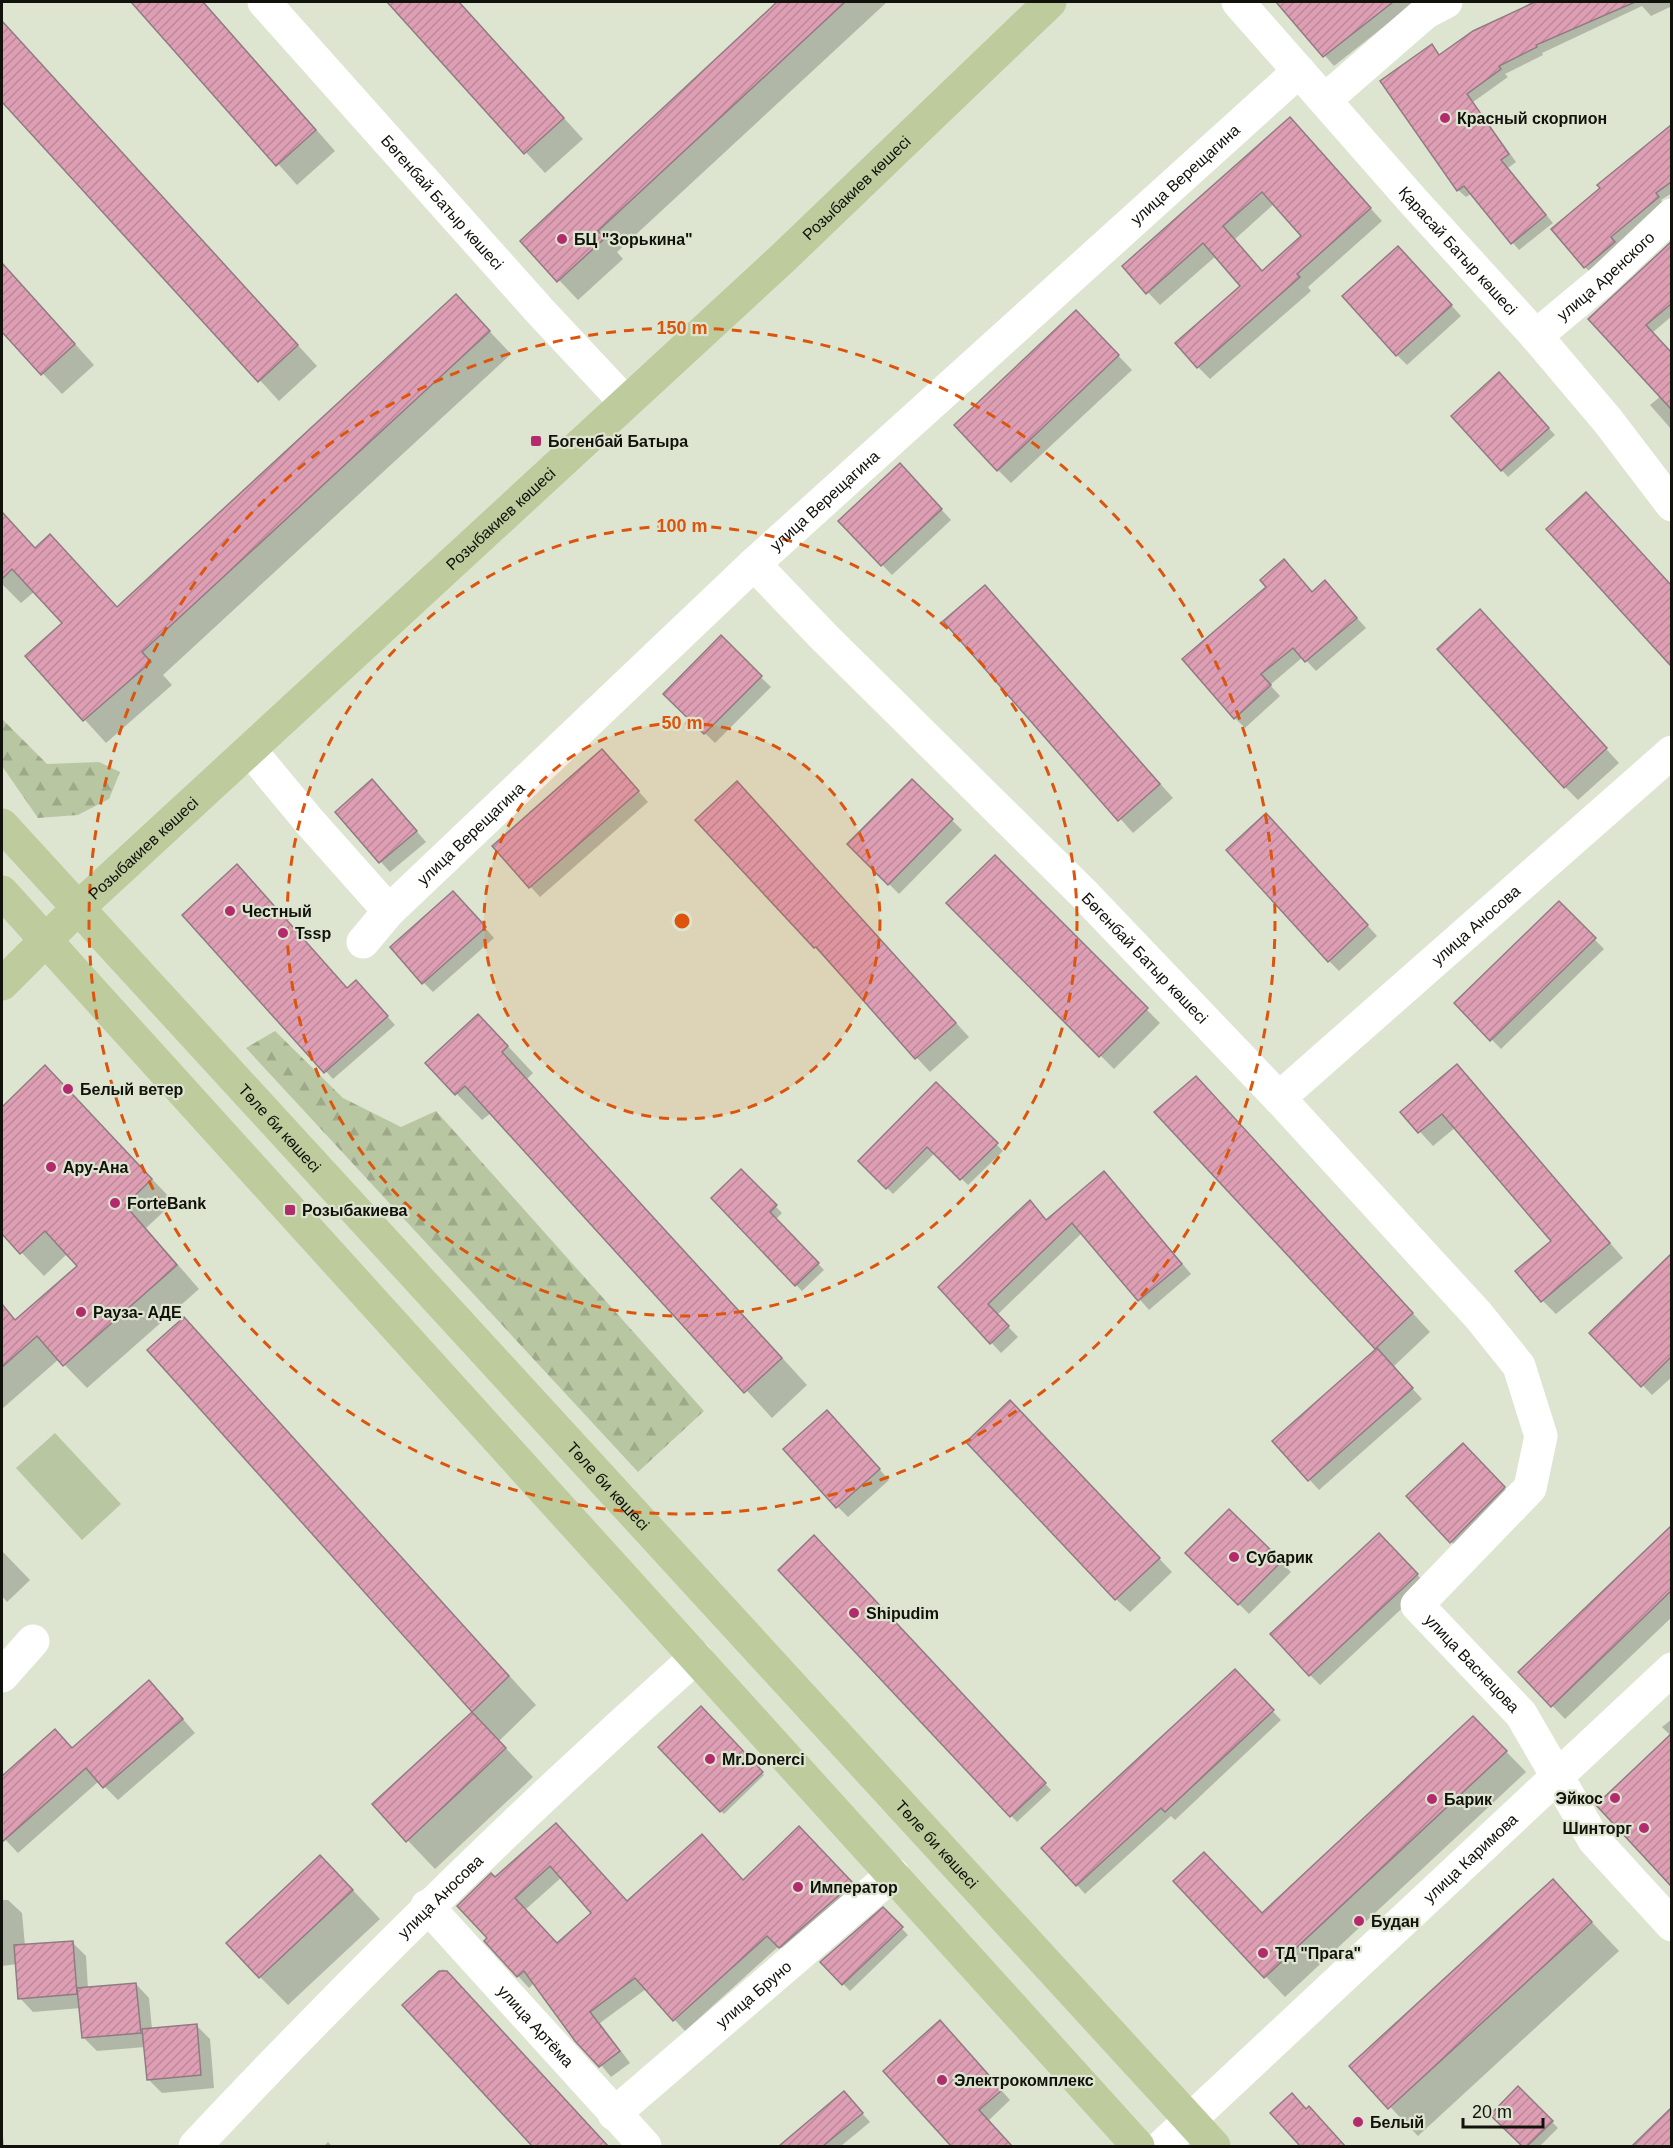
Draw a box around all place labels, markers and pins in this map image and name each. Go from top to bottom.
place label: Красный скорпион [1457,110,1607,127]
marker: Красный скорпион [1438,111,1452,125]
place label: БЦ "Зорькина" [574,231,693,248]
marker: БЦ "Зорькина" [555,232,569,246]
place label: Богенбай Батыра [548,433,688,450]
marker: Богенбай Батыра [529,434,543,448]
place label: Честный [242,903,312,920]
marker: Честный [223,904,237,918]
centre of rings [672,911,692,931]
place label: Tssp [295,925,331,942]
marker: Tssp [276,926,290,940]
place label: Белый ветер [80,1081,184,1098]
marker: Белый ветер [61,1082,75,1096]
place label: Ару-Ана [63,1159,129,1176]
marker: Ару-Ана [44,1160,58,1174]
place label: ForteBank [127,1195,206,1212]
marker: ForteBank [108,1196,122,1210]
place label: Розыбакиева [302,1202,408,1219]
marker: Розыбакиева [283,1203,297,1217]
place label: Рауза- АДЕ [93,1304,182,1321]
marker: Рауза- АДЕ [74,1305,88,1319]
place label: Субарик [1246,1549,1314,1566]
marker: Субарик [1227,1550,1241,1564]
place label: Shipudim [866,1605,939,1622]
marker: Shipudim [847,1606,861,1620]
place label: Mr.Donerci [722,1751,805,1768]
marker: Mr.Donerci [703,1752,717,1766]
place label: Эйкос [1556,1790,1603,1807]
place label: Барик [1444,1791,1493,1808]
marker: Эйкос [1608,1791,1622,1805]
marker: Барик [1425,1792,1439,1806]
place label: Шинторг [1563,1820,1632,1837]
marker: Шинторг [1637,1821,1651,1835]
place label: Император [810,1879,898,1896]
marker: Император [791,1880,805,1894]
place label: Будан [1371,1913,1420,1930]
marker: Будан [1352,1914,1366,1928]
place label: ТД "Прага" [1275,1945,1361,1962]
marker: ТД "Прага" [1256,1946,1270,1960]
place label: Электрокомплекс [954,2072,1094,2089]
marker: Электрокомплекс [935,2073,949,2087]
place label: Белый [1370,2114,1424,2131]
marker: Белый [1351,2115,1365,2129]

